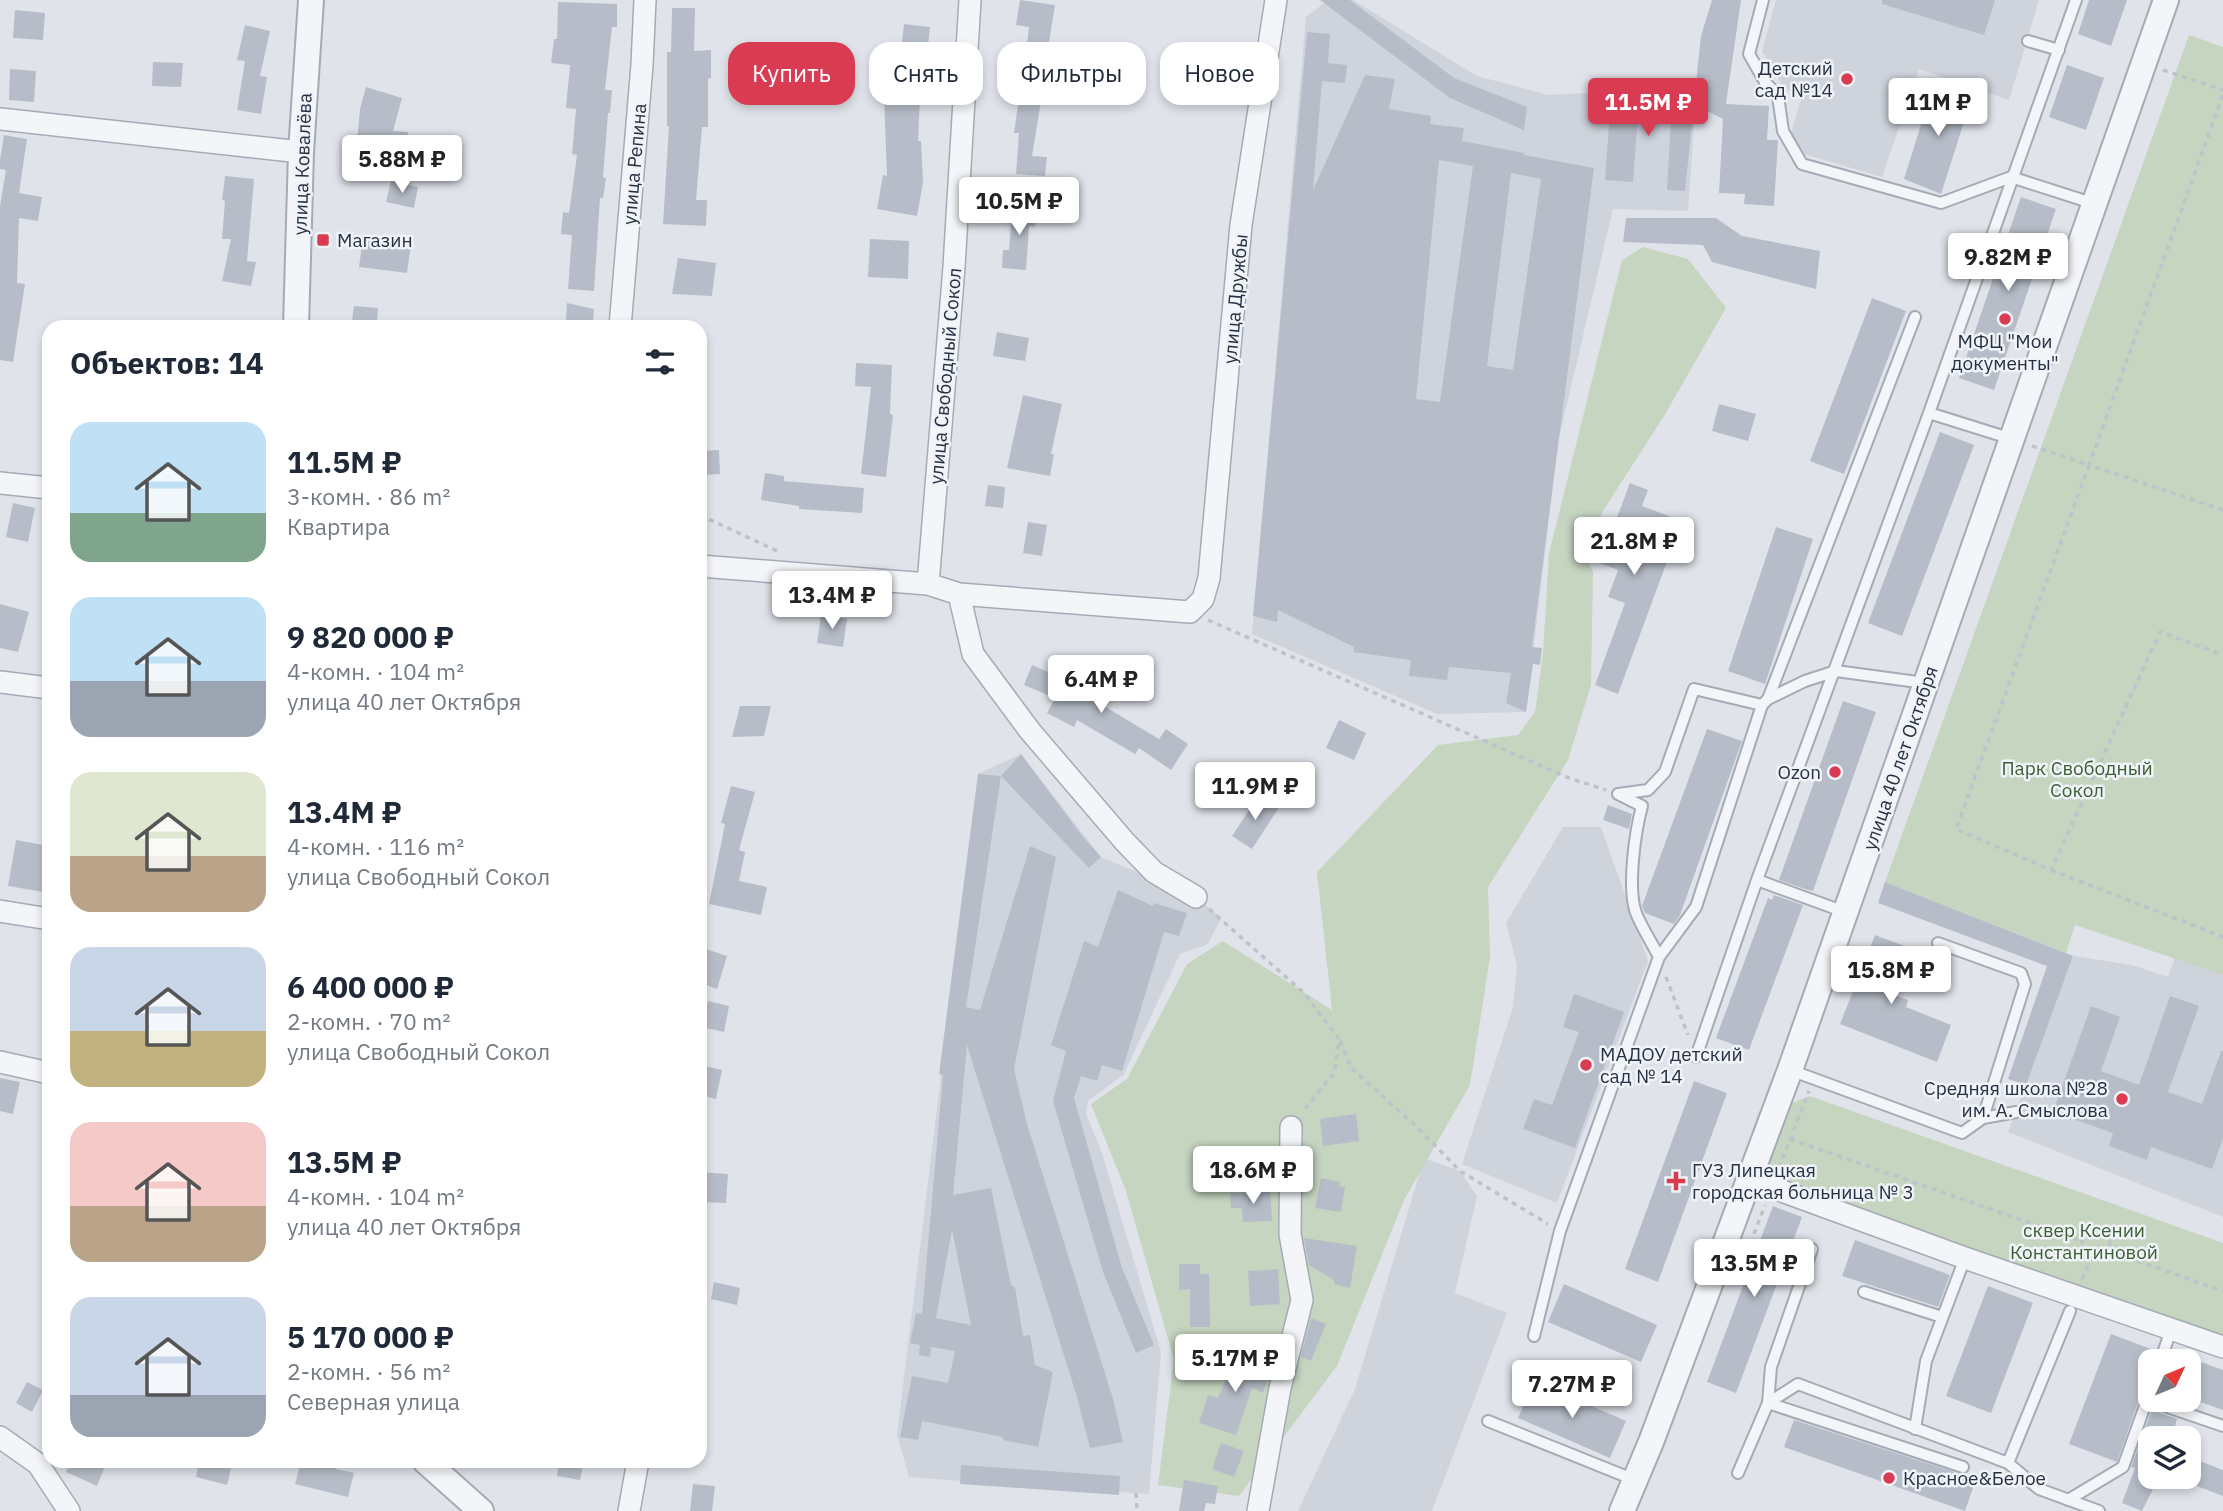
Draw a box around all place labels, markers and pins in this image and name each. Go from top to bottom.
place label: Детский сад №14 [1755,56,1833,102]
marker: Детский сад №14 [1839,71,1855,87]
pin: 11.5M ₽ [1583,78,1713,138]
pin: 11M ₽ [1889,78,1987,138]
pin: 5.88M ₽ [337,136,467,195]
pin: 10.5M ₽ [954,177,1084,237]
place label: Магазин [337,228,413,252]
marker: Магазин [315,232,331,248]
pin: 9.82M ₽ [1943,233,2073,293]
marker: МФЦ "Мои документы" [1997,311,2013,327]
place label: МФЦ "Мои документы" [1951,329,2059,375]
pin: 21.8M ₽ [1569,518,1699,577]
pin: 13.4M ₽ [767,572,897,631]
pin: 6.4M ₽ [1044,656,1158,715]
place label: Ozon [1777,760,1821,784]
pin: 11.9M ₽ [1190,762,1320,822]
marker: Ozon [1827,764,1843,780]
pin: 15.8M ₽ [1826,946,1956,1006]
place label: МАДОУ детский сад № 14 [1600,1042,1743,1088]
marker: МАДОУ детский сад № 14 [1578,1057,1594,1073]
place label: Средняя школа №28 им. А. Смыслова [1924,1076,2108,1122]
marker: Средняя школа №28 им. А. Смыслова [2114,1091,2130,1107]
pin: 18.6M ₽ [1188,1146,1318,1206]
place label: ГУЗ Липецкая городская больница № 3 [1692,1158,1914,1204]
marker: ГУЗ Липецкая городская больница № 3 [1666,1171,1686,1191]
pin: 13.5M ₽ [1689,1240,1819,1299]
pin: 5.17M ₽ [1170,1334,1300,1394]
pin: 7.27M ₽ [1507,1360,1637,1420]
place label: Красное&Белое [1903,1466,2046,1490]
marker: Красное&Белое [1881,1470,1897,1486]

